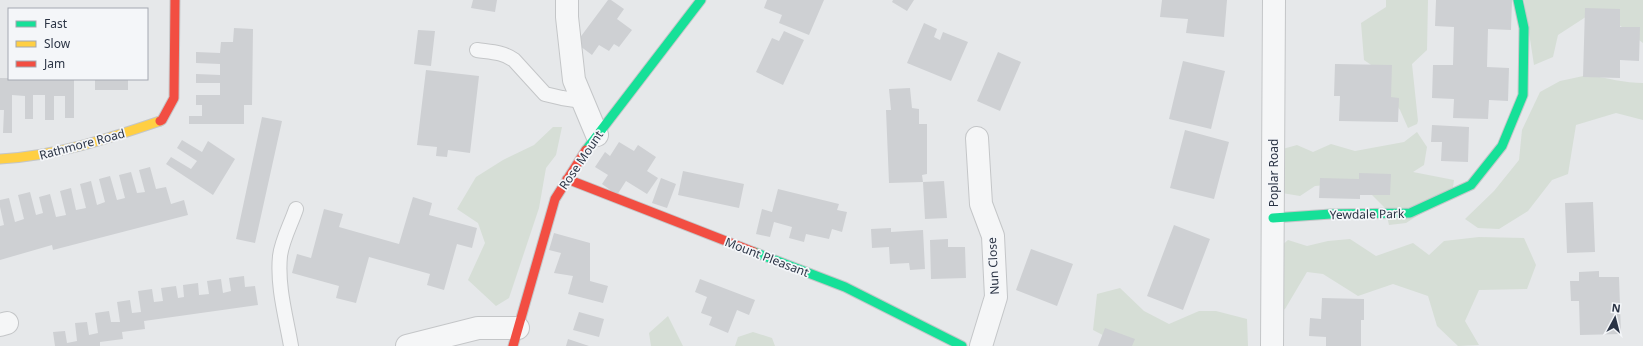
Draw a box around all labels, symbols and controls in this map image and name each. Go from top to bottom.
legend [8,8,148,80]
text: Fast [44,15,68,32]
text: Slow [44,35,71,52]
text: Jam [43,55,65,72]
street label: Rathmore Road [37,124,127,164]
street label: Rose Mount [555,127,607,193]
street label: Poplar Road [1265,139,1282,207]
street label: Yewdale Park [1330,205,1405,223]
street label: Mount Pleasant [723,233,812,281]
street label: Nun Close [983,237,1003,295]
north arrow [1595,298,1635,338]
text: N [1611,300,1622,316]

